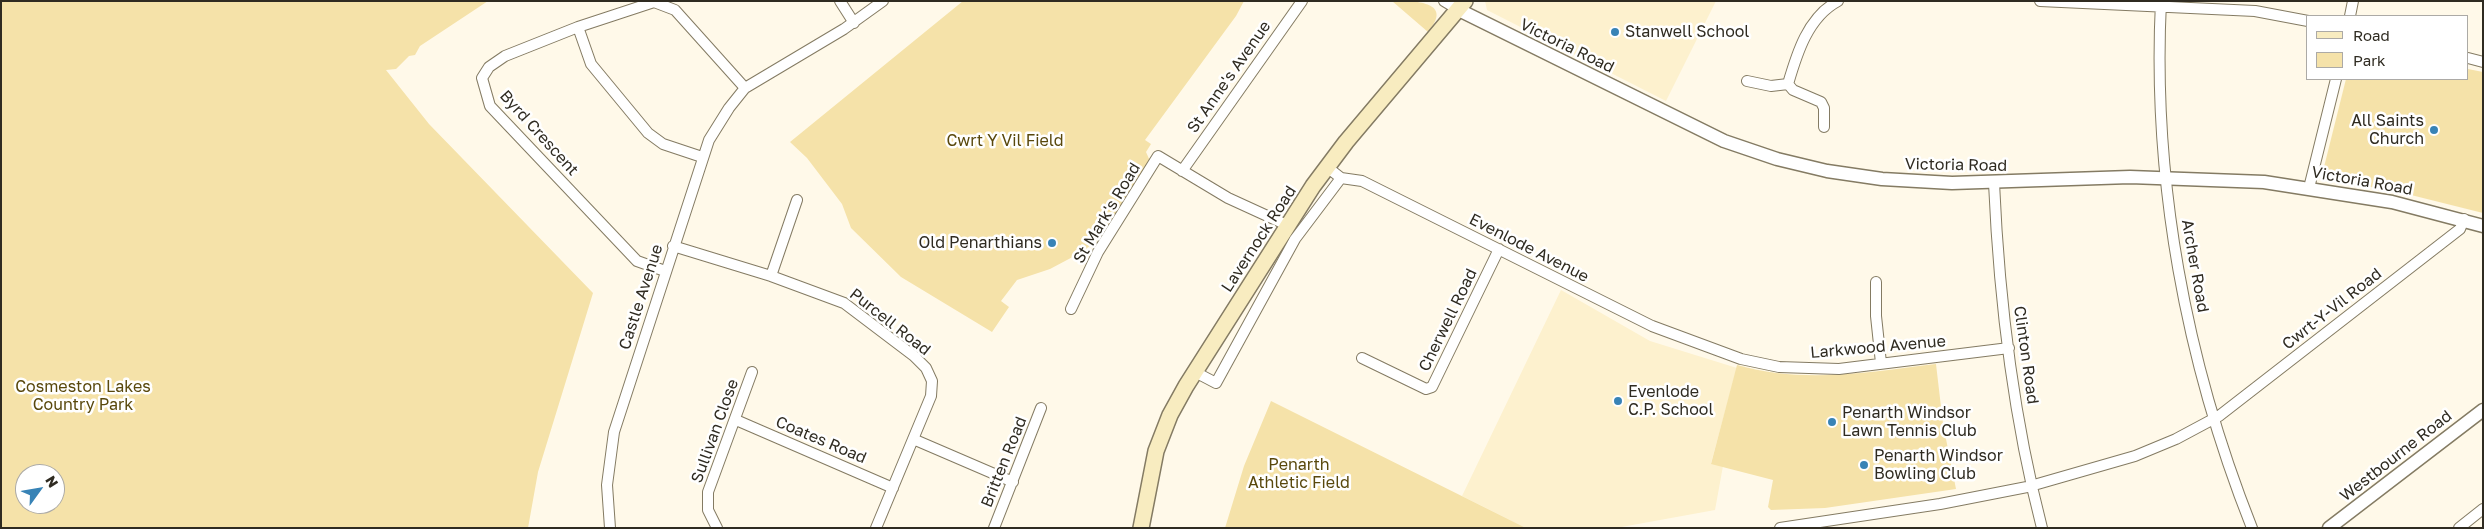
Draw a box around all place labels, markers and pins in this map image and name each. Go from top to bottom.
place label: Stanwell School [1625,22,1749,42]
marker: Stanwell School [1609,26,1621,38]
place label: All Saints Church [2351,111,2424,149]
marker: All Saints Church [2428,124,2440,136]
place label: Old Penarthians [918,233,1042,253]
marker: Old Penarthians [1046,237,1058,249]
place label: Evenlode C.P. School [1628,382,1714,420]
marker: Evenlode C.P. School [1612,395,1624,407]
place label: Penarth Windsor Lawn Tennis Club [1842,403,1977,441]
marker: Penarth Windsor Lawn Tennis Club [1826,416,1838,428]
place label: Penarth Windsor Bowling Club [1874,446,2003,484]
marker: Penarth Windsor Bowling Club [1858,459,1870,471]

